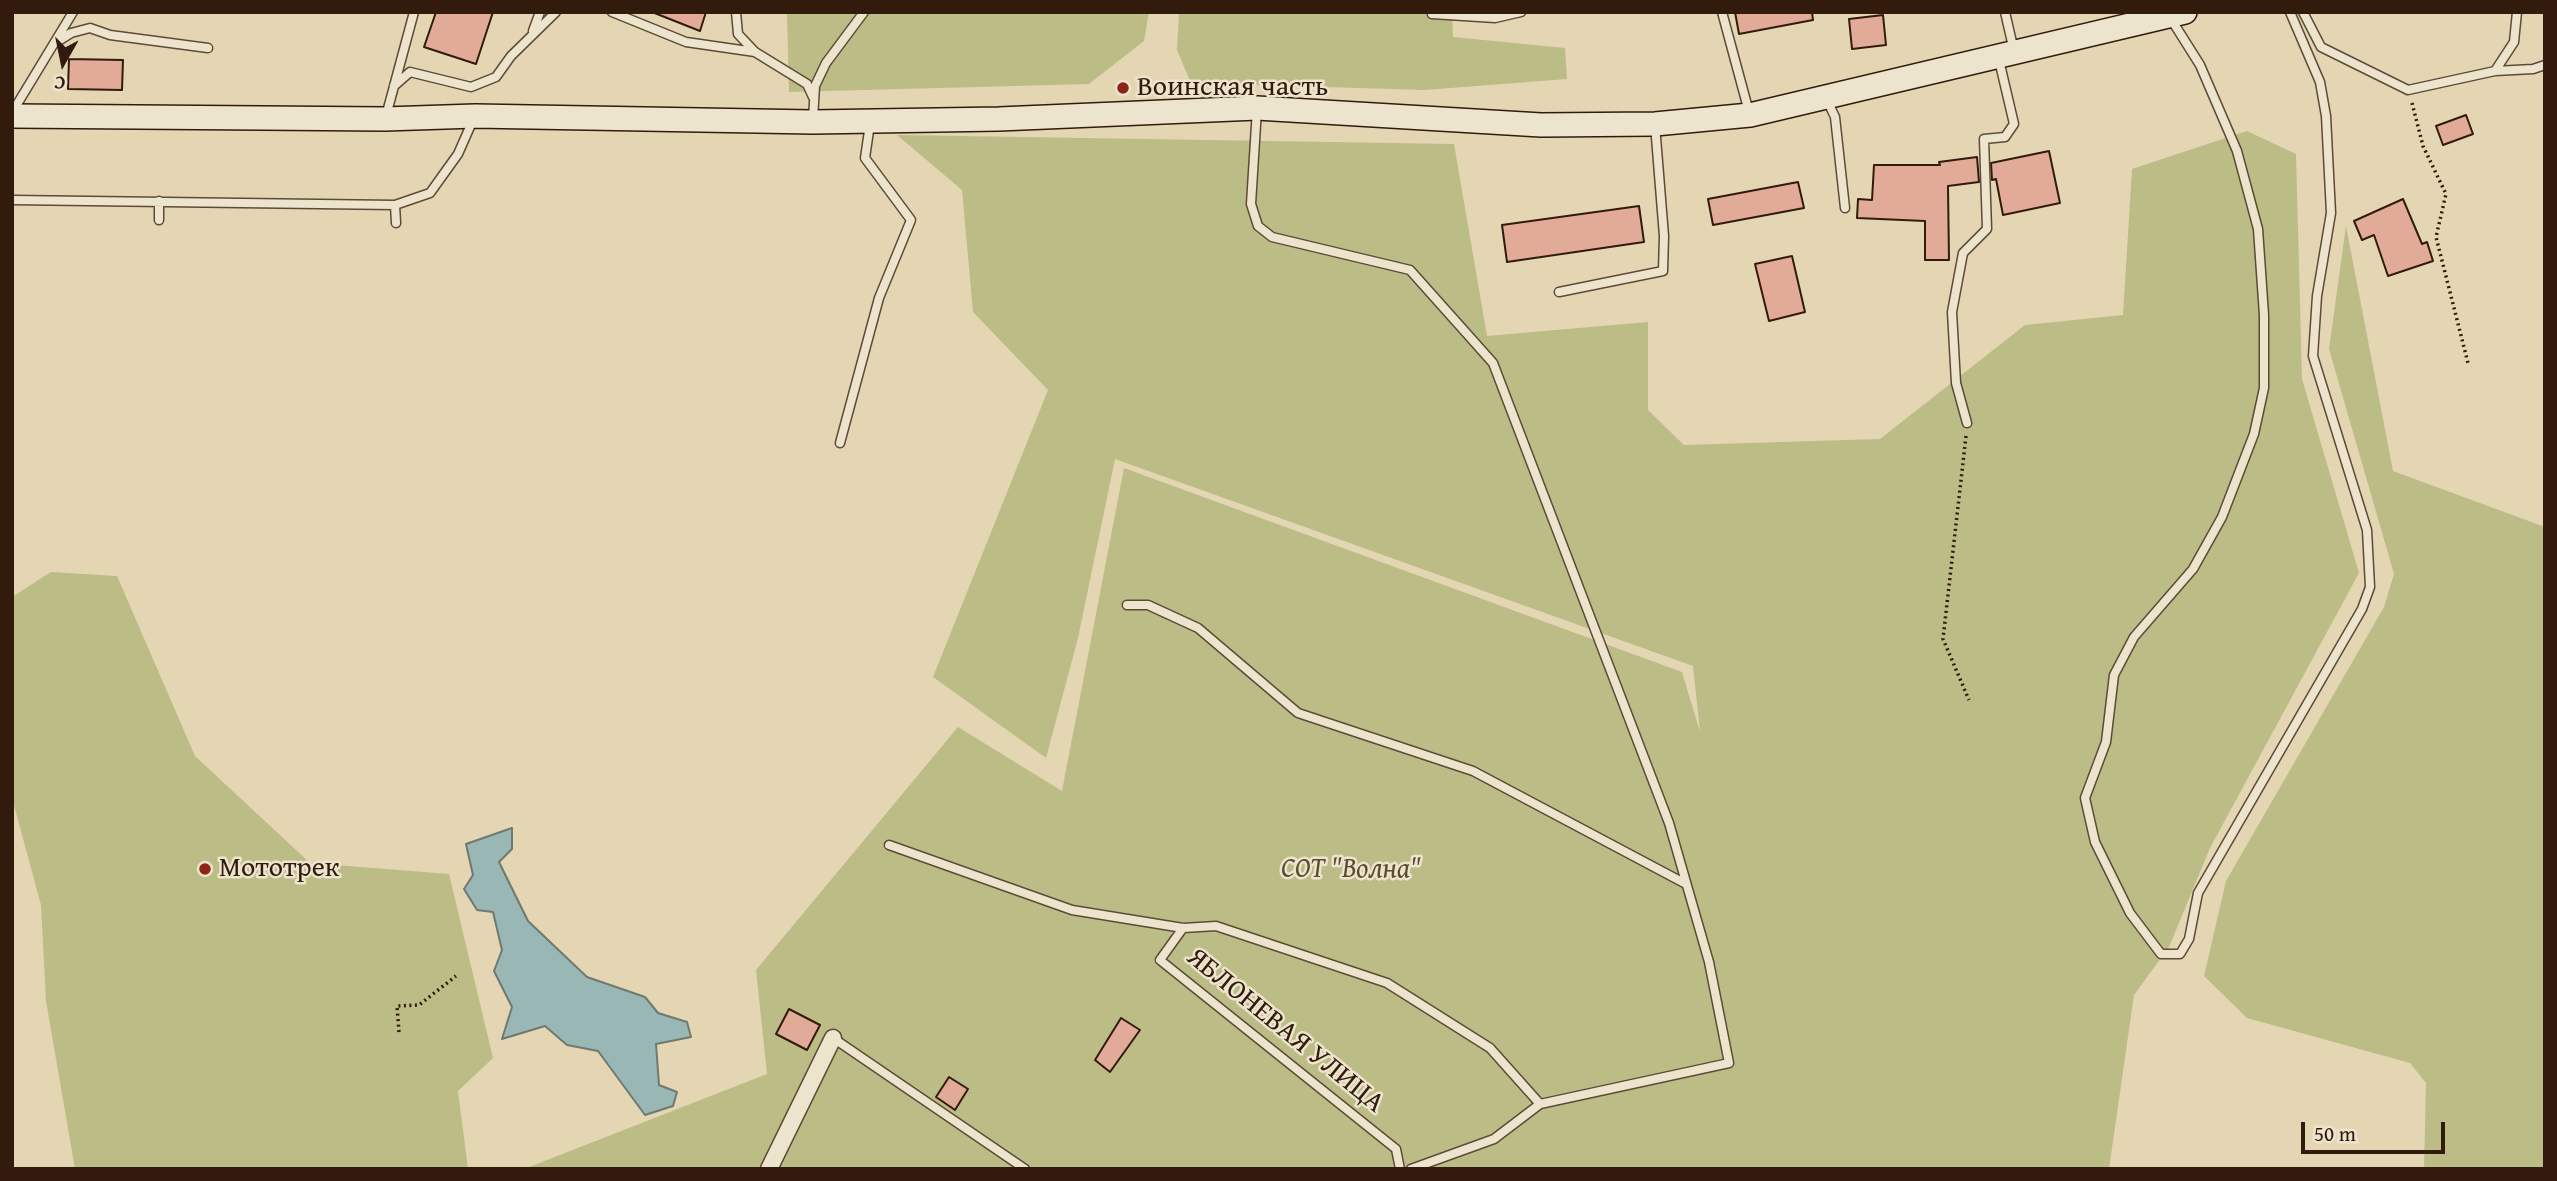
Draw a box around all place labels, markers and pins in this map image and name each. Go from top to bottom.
place label: Воинская часть [1137,71,1328,105]
marker: Воинская часть [1115,80,1131,96]
place label: Мототрек [219,852,340,886]
marker: Мототрек [197,861,213,877]

